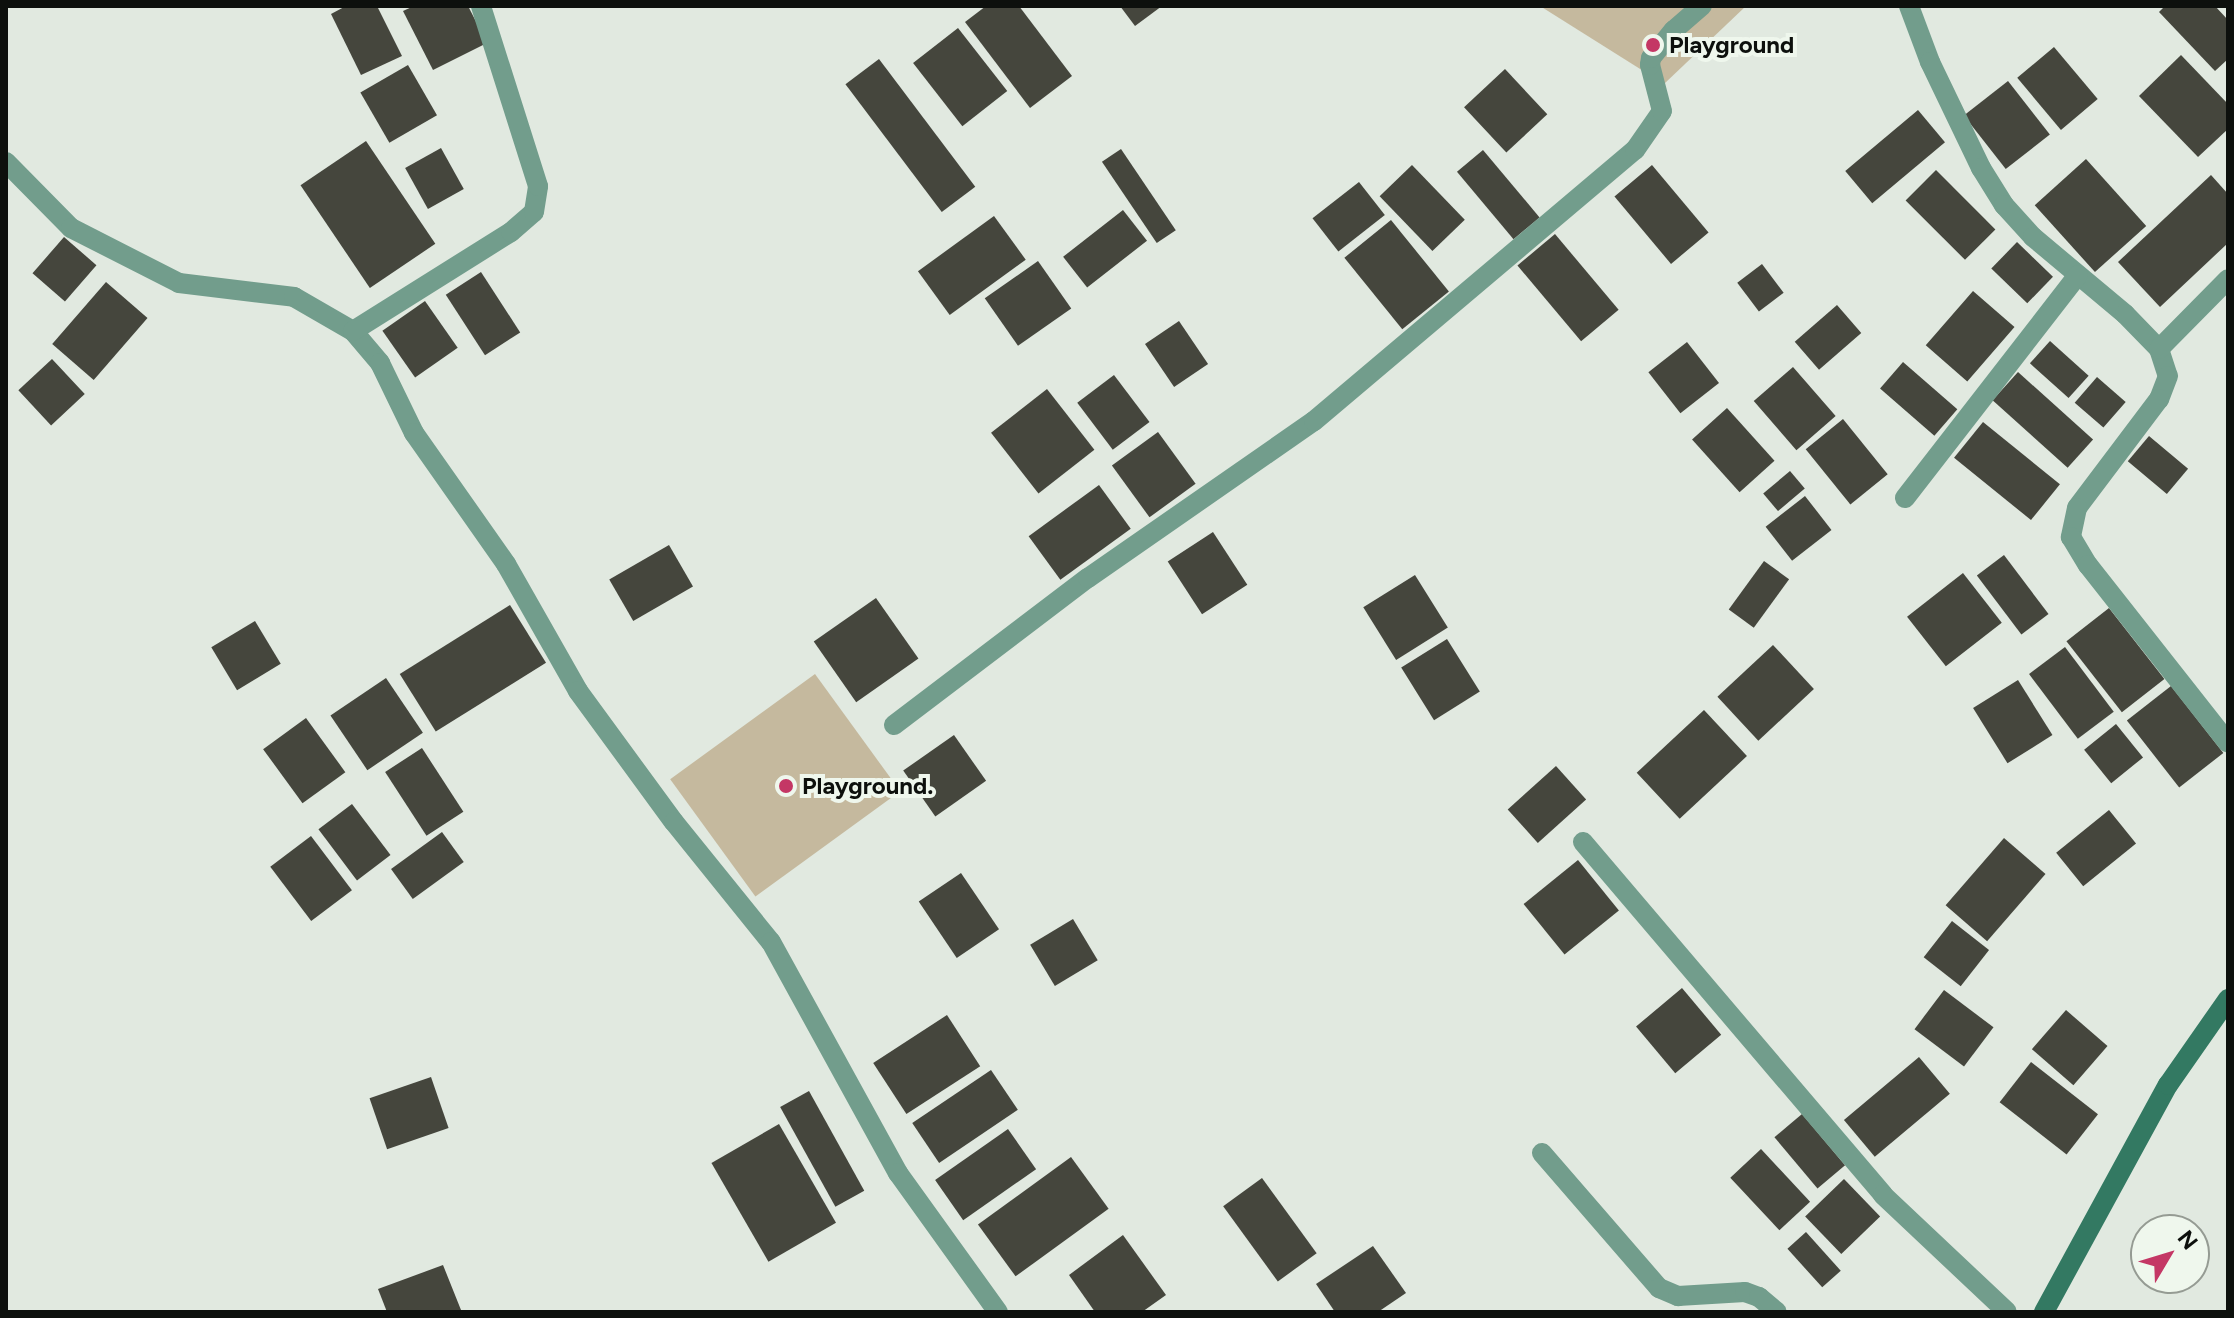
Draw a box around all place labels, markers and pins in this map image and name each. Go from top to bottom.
place label: Playground [1669,31,1794,59]
marker: Playground [1644,36,1662,54]
place label: Playground. [802,772,933,800]
marker: Playground. [777,777,795,795]

